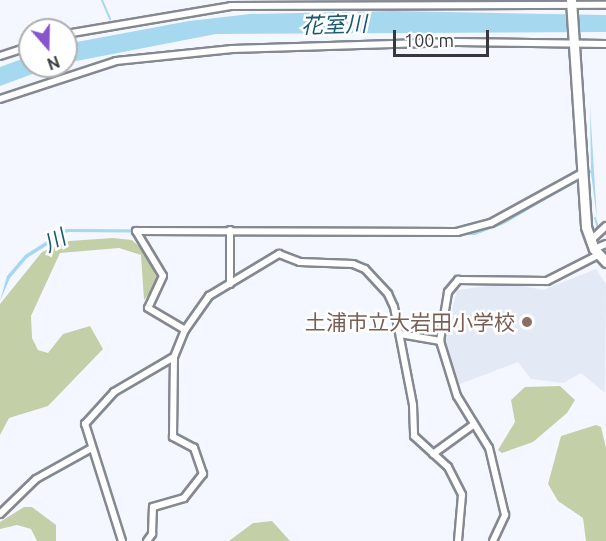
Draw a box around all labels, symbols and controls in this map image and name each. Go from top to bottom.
water label: 花室川 [301,10,367,38]
north arrow [18,18,78,78]
scale bar [396,18,492,56]
text: 100 m [404,30,454,50]
text: N [45,53,62,74]
water label: 川 [38,223,70,257]
place label: 土浦市立大岩田小学校 [305,309,515,335]
marker: 土浦市立大岩田小学校 [520,315,534,329]

